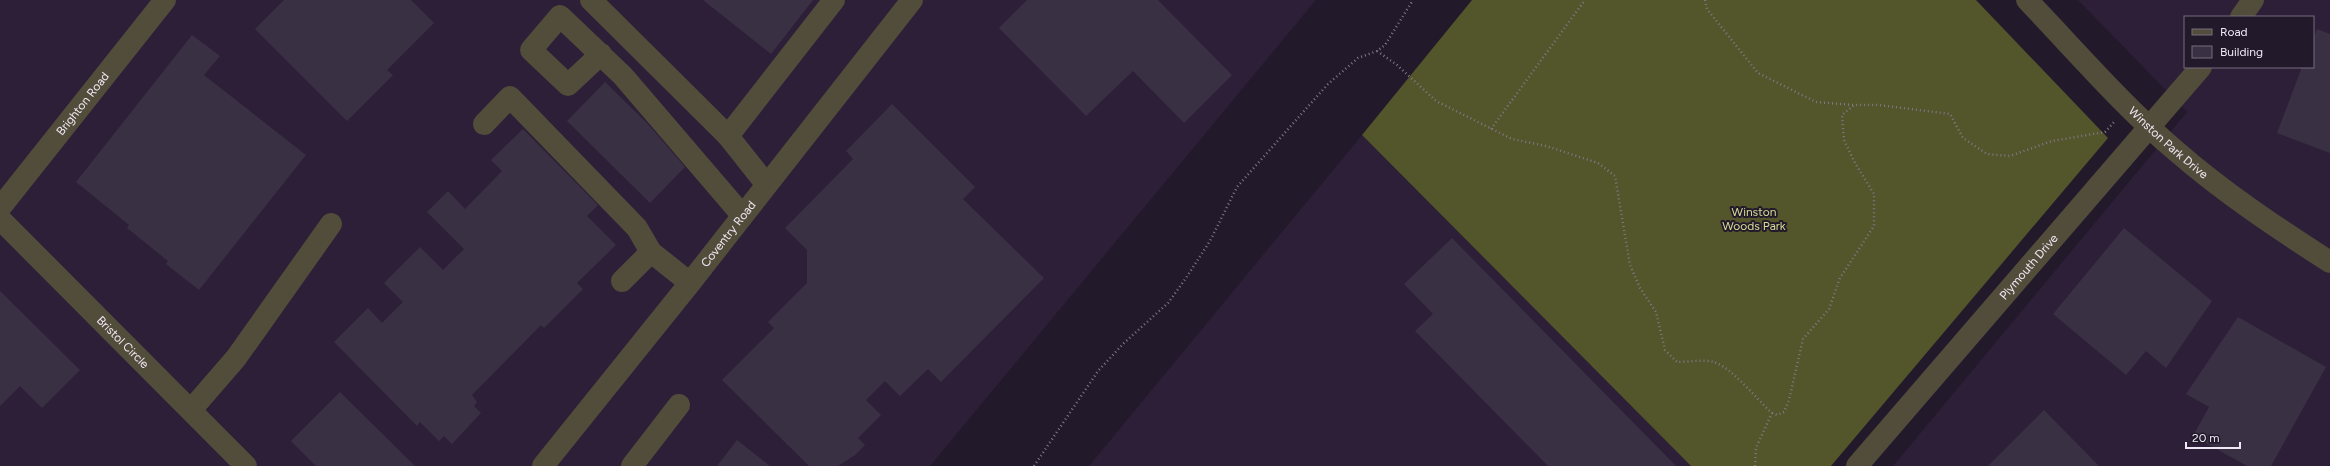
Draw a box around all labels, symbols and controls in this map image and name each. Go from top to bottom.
legend [2184,16,2314,68]
text: Road [2220,25,2248,39]
text: Building [2220,45,2263,59]
street label: Brighton Road [53,69,112,138]
street label: Winston Park Drive [2126,104,2211,182]
street label: Coventry Road [698,198,759,270]
park label: Winston Woods Park [1722,205,1786,233]
street label: Plymouth Drive [1997,231,2061,302]
street label: Bristol Circle [94,313,152,372]
scale bar [2186,424,2240,450]
text: 20 m [2192,431,2220,445]

